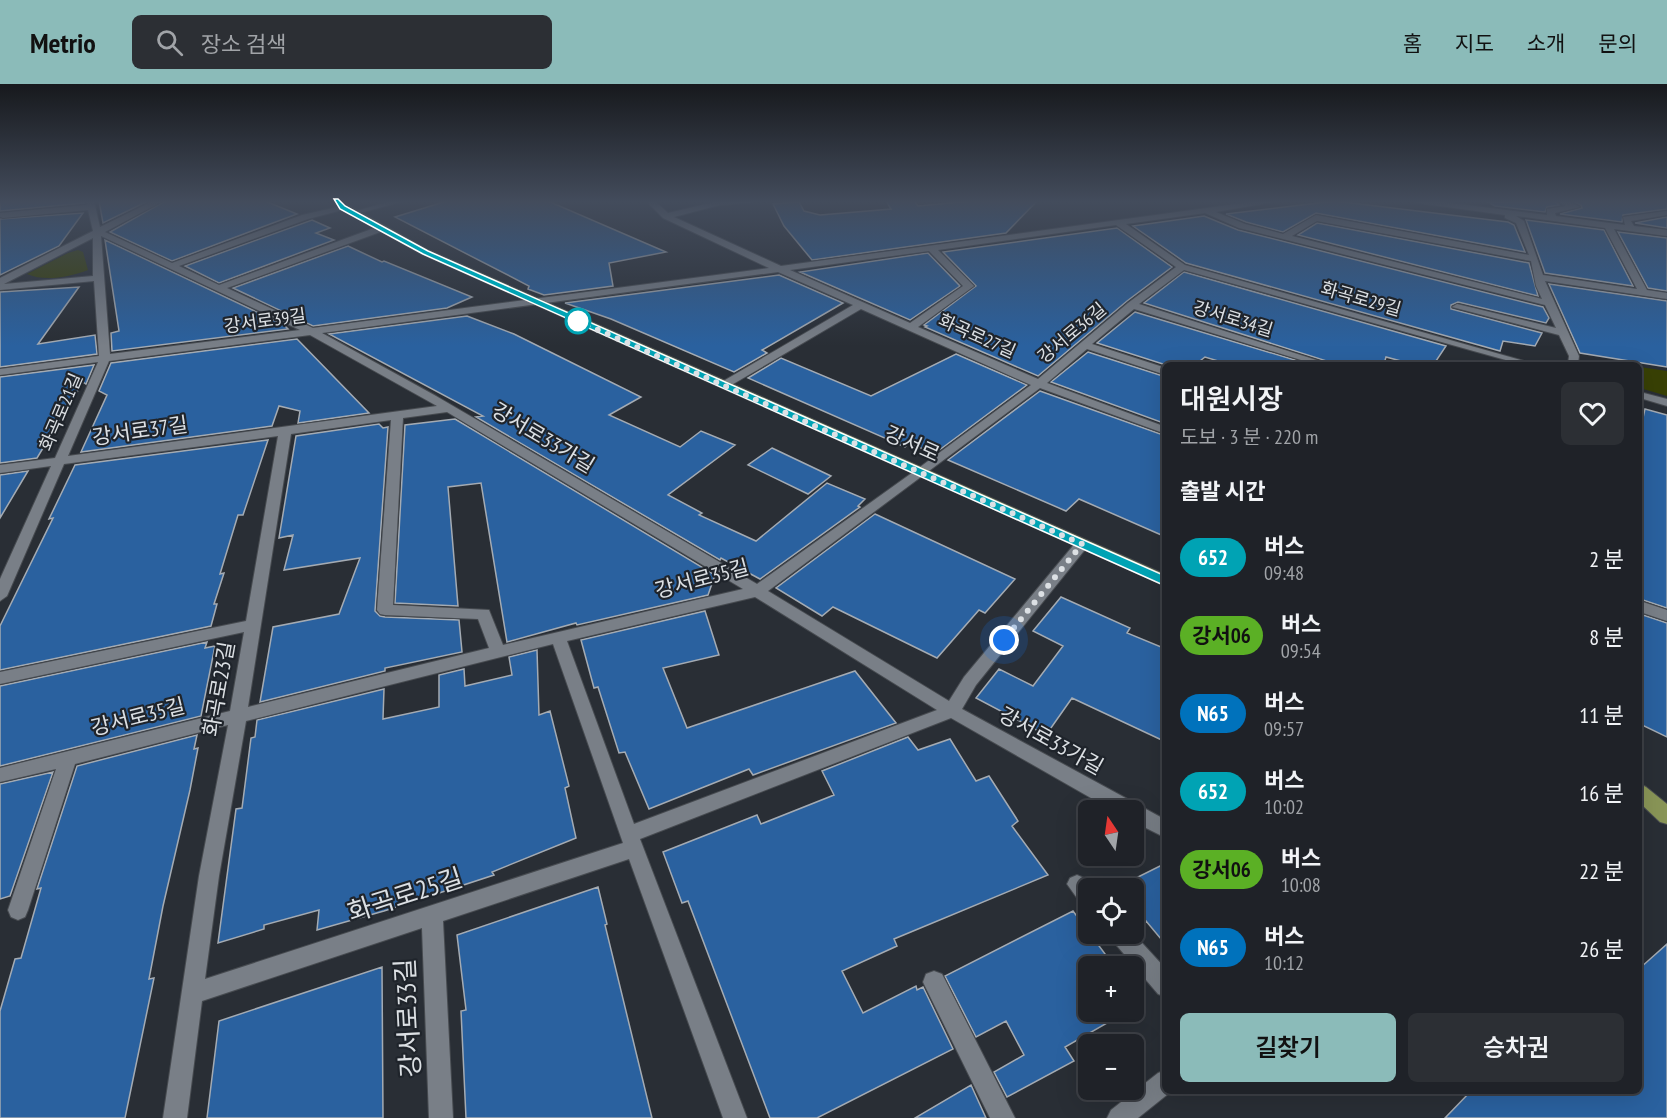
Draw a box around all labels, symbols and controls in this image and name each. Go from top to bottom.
search box [132,15,552,69]
text: Metrio [30,24,96,61]
icon: search [153,26,186,59]
text: 장소 검색 [201,30,286,58]
text: 홈 [1403,30,1422,57]
text: 지도 [1455,30,1494,57]
text: 소개 [1527,30,1565,57]
text: 문의 [1598,30,1637,57]
street label: 화곡로29길 [1318,276,1404,321]
street label: 강서로34길 [1190,295,1276,342]
street label: 강서로36길 [1033,297,1111,368]
street label: 강서로39길 [223,303,307,338]
unlabelled marker [565,308,591,334]
street label: 화곡로27길 [935,308,1020,363]
street label: 화곡로21길 [34,369,87,454]
text: 대원시장 [1180,380,1283,417]
button: heart [1561,382,1624,445]
street label: 강서로33가길 [487,396,600,479]
street label: 강서로37길 [90,410,189,451]
street label: 강서로 [880,419,944,468]
text: 도보 · 3 분 · 220 m [1180,424,1318,450]
text: 출발 시간 [1180,477,1265,505]
text: 버스 [1264,532,1304,560]
text: 652 [1198,544,1228,571]
text: 2 분 [1589,545,1624,573]
street label: 강서로35길 [652,553,752,604]
text: 09:48 [1264,560,1304,586]
text: 버스 [1281,610,1321,638]
text: 강서06 [1192,622,1251,649]
text: 8 분 [1589,623,1624,651]
your location [989,625,1019,655]
text: 09:54 [1281,638,1321,664]
street label: 화곡로23길 [197,639,240,739]
text: 버스 [1264,688,1304,716]
street label: 강서로35길 [88,692,188,741]
text: N65 [1197,700,1229,727]
street label: 강서로33가길 [994,701,1108,780]
text: 11 분 [1579,701,1624,729]
text: 09:57 [1264,716,1304,742]
text: 버스 [1264,766,1304,794]
text: 652 [1198,778,1228,805]
text: 16 분 [1579,779,1624,807]
text: 10:02 [1264,794,1304,820]
north arrow [1078,800,1144,866]
map controls [1078,800,1144,1100]
text: 버스 [1281,844,1321,872]
text: 강서06 [1192,856,1251,883]
text: 22 분 [1579,857,1624,885]
street label: 화곡로25길 [343,860,467,929]
text: 10:08 [1281,872,1321,898]
button: locate [1078,878,1144,944]
text: 버스 [1264,922,1304,950]
text: N65 [1197,934,1229,961]
text: 26 분 [1579,935,1624,963]
text: 10:12 [1264,950,1304,976]
button: + [1078,956,1144,1022]
street label: 강서로33길 [388,958,427,1078]
button: 길찾기 [1180,1013,1396,1082]
button: 승차권 [1408,1013,1624,1082]
button: − [1078,1034,1144,1100]

